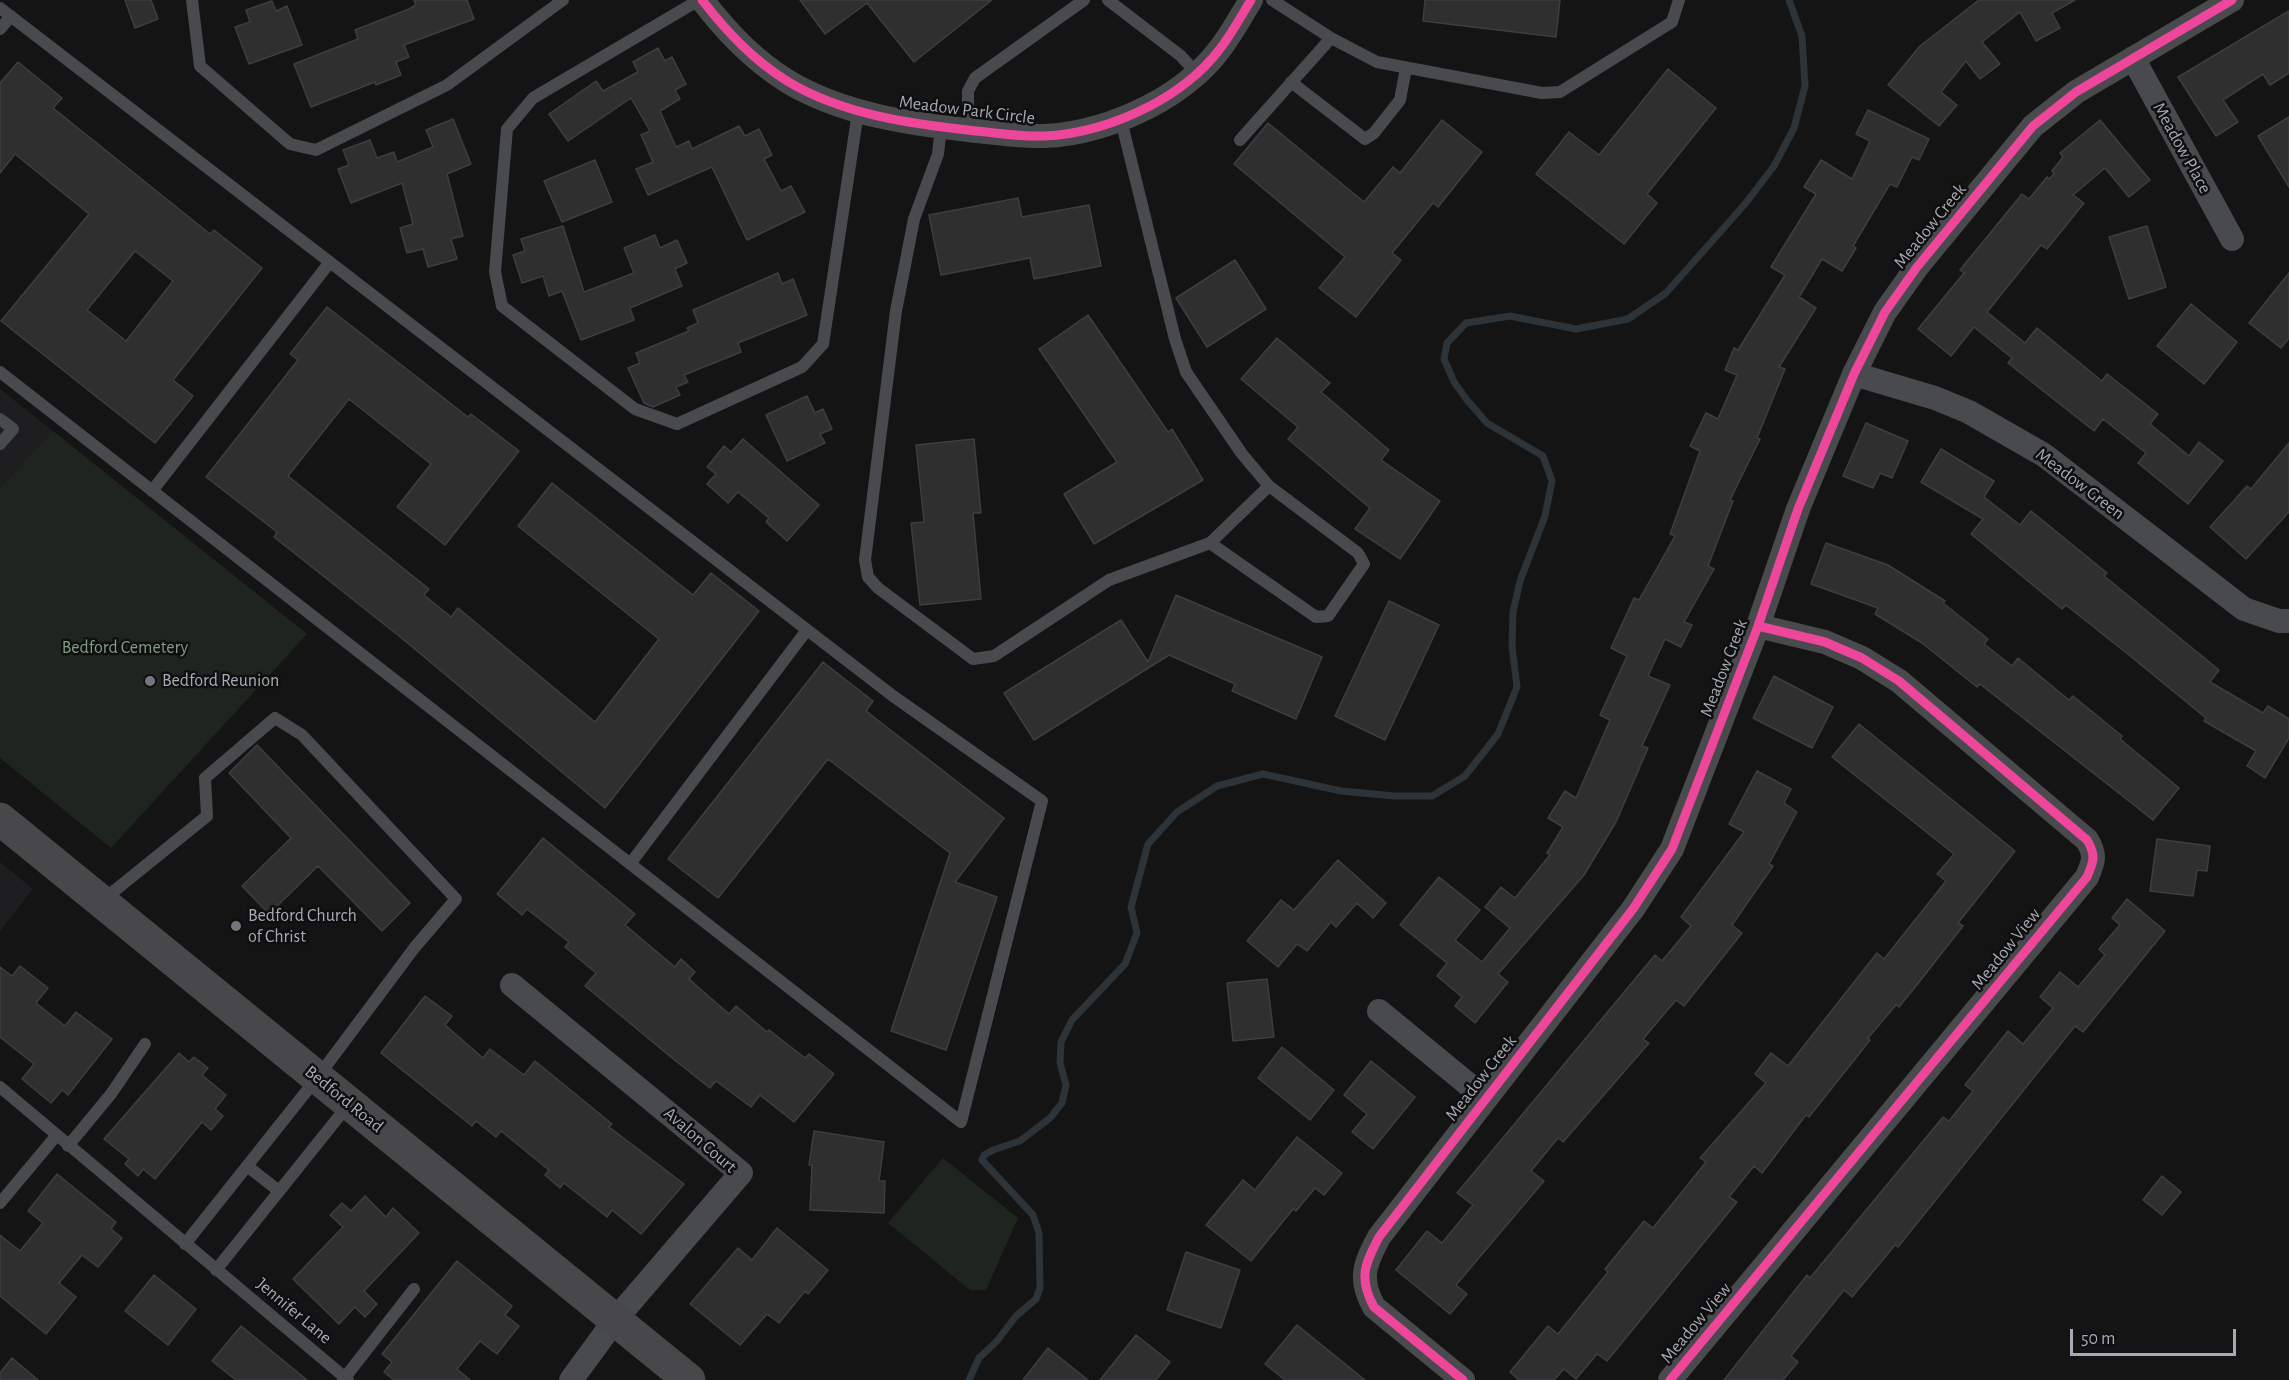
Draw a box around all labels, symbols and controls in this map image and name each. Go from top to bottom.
street label: Meadow Park Circle [898,91,1036,129]
street label: Meadow Place [2148,99,2216,197]
street label: Meadow Creek [1889,179,1971,273]
street label: Meadow Green [2031,444,2129,524]
street label: Meadow Creek [1695,616,1753,720]
park label: Bedford Cemetery [62,637,188,659]
place label: Bedford Reunion [162,670,279,692]
marker: Bedford Reunion [143,674,157,688]
street label: Meadow View [1967,904,2045,994]
place label: Bedford Church of Christ [248,905,357,948]
marker: Bedford Church of Christ [229,919,243,933]
street label: Meadow Creek [1441,1031,1521,1125]
street label: Bedford Road [300,1061,388,1137]
street label: Avalon Court [659,1103,741,1177]
street label: Jennifer Lane [252,1273,336,1349]
street label: Meadow View [1656,1278,1736,1368]
scale bar [2073,1317,2240,1355]
text: 50 m [2081,1330,2115,1348]

